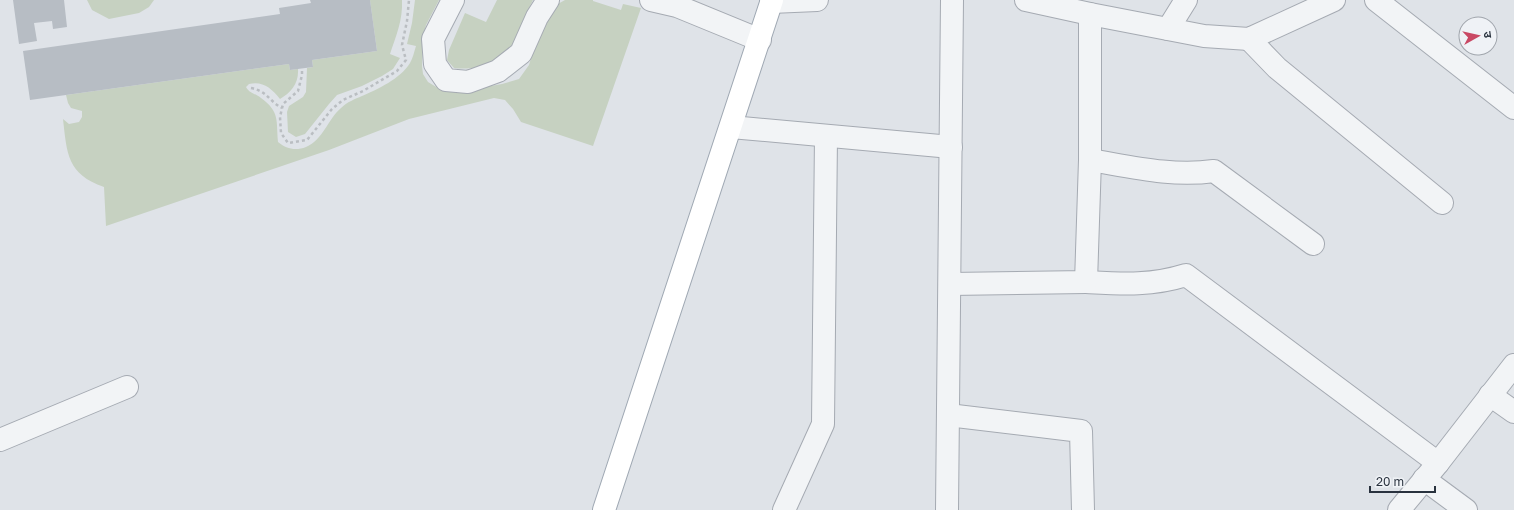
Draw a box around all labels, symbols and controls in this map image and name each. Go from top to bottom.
north arrow [1458,16,1498,56]
text: उ [1482,30,1495,39]
scale bar [1370,468,1435,494]
text: 20 m [1376,474,1404,489]

